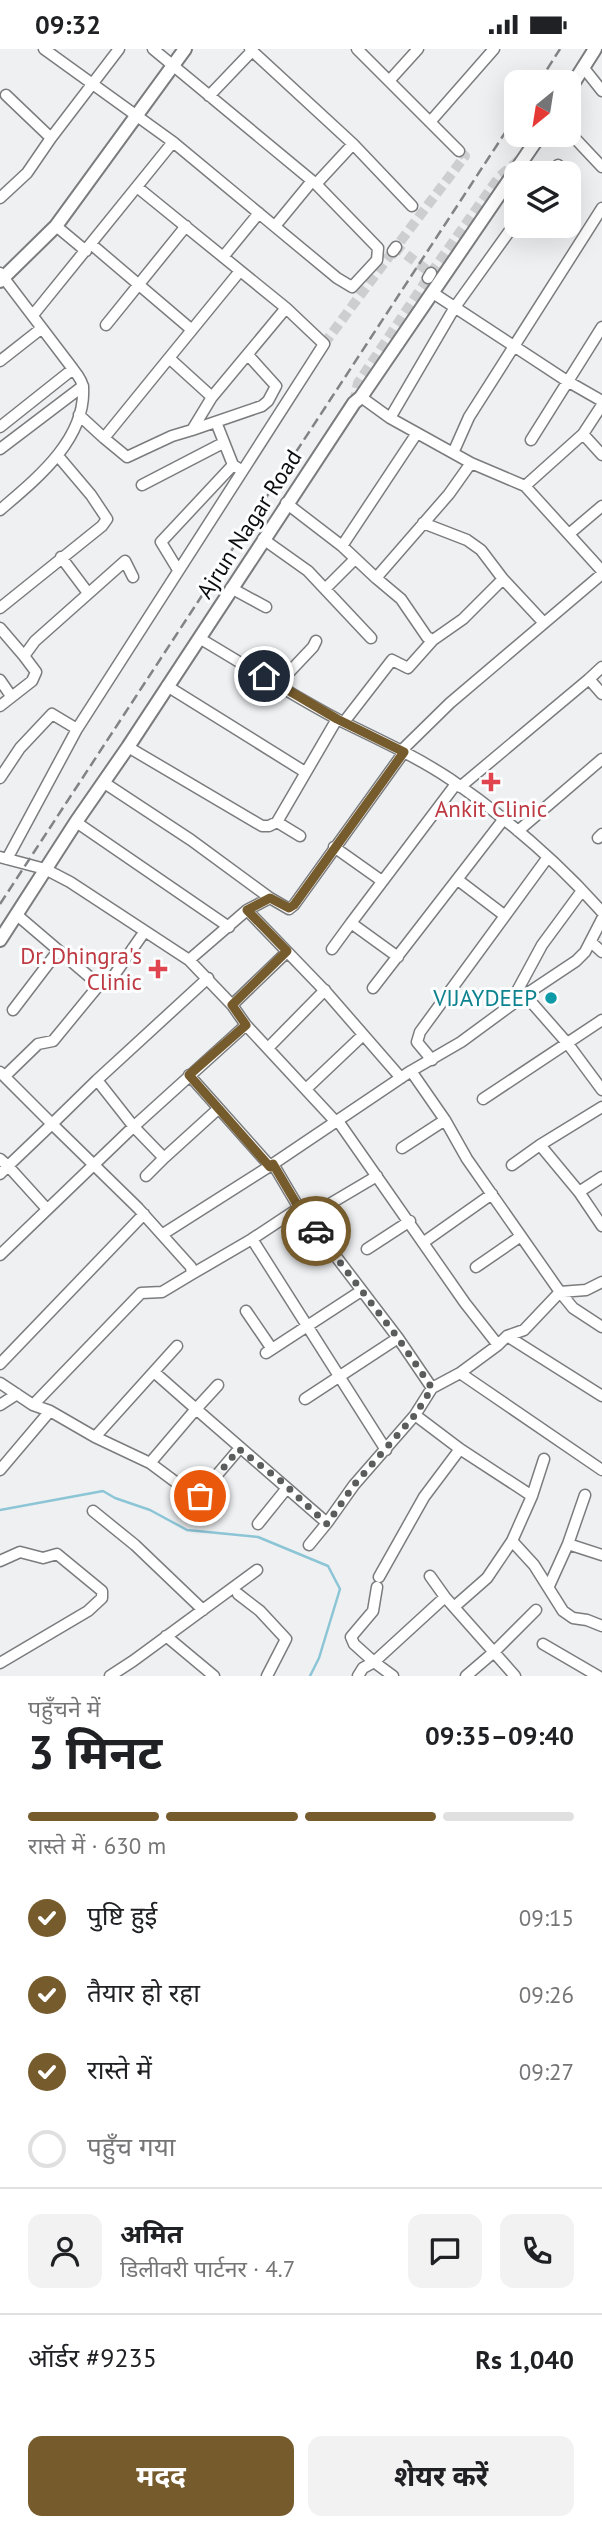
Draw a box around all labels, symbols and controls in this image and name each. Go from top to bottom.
text: 09:32 [35,8,101,41]
north arrow [504,70,581,147]
map controls [504,70,581,238]
button: layers [504,161,581,238]
street label: Ajrun Nagar Road [190,444,308,604]
pin [234,646,294,706]
icon: home [245,657,283,695]
marker: Ankit Clinic [481,772,501,792]
place label: Ankit Clinic [435,794,547,823]
place label: Dr. Dhingra's Clinic [20,941,142,996]
marker: Dr. Dhingra's Clinic [148,959,168,979]
place label: VIJAYDEEP [432,983,537,1012]
marker: VIJAYDEEP [543,990,559,1006]
courier [281,1196,351,1266]
icon: car [297,1212,335,1250]
pin [170,1466,230,1526]
icon: bag [181,1477,219,1515]
text: पहुँचने में [28,1694,101,1723]
text: 09:35–09:40 [425,1719,574,1752]
text: 3 मिनट [28,1722,162,1782]
text: रास्ते में · 630 m [28,1831,166,1860]
icon: check [28,1899,66,1937]
text: पुष्टि हुई [87,1899,157,1932]
text: 09:15 [519,1903,574,1932]
icon: check [28,1976,66,2014]
text: तैयार हो रहा [87,1976,200,2009]
text: 09:26 [519,1980,574,2009]
icon: check [28,2053,66,2091]
text: रास्ते में [87,2053,152,2086]
text: 09:27 [519,2057,574,2086]
text: पहुँच गया [87,2130,175,2163]
button: person [28,2214,102,2288]
button: chat [408,2214,482,2288]
button: phone [500,2214,574,2288]
text: अमित [120,2217,183,2250]
text: डिलीवरी पार्टनर · 4.7 [120,2254,295,2283]
text: ऑर्डर #9235 [28,2341,157,2374]
text: Rs 1,040 [475,2343,574,2376]
button: मदद [28,2436,294,2516]
button: शेयर करें [308,2436,574,2516]

